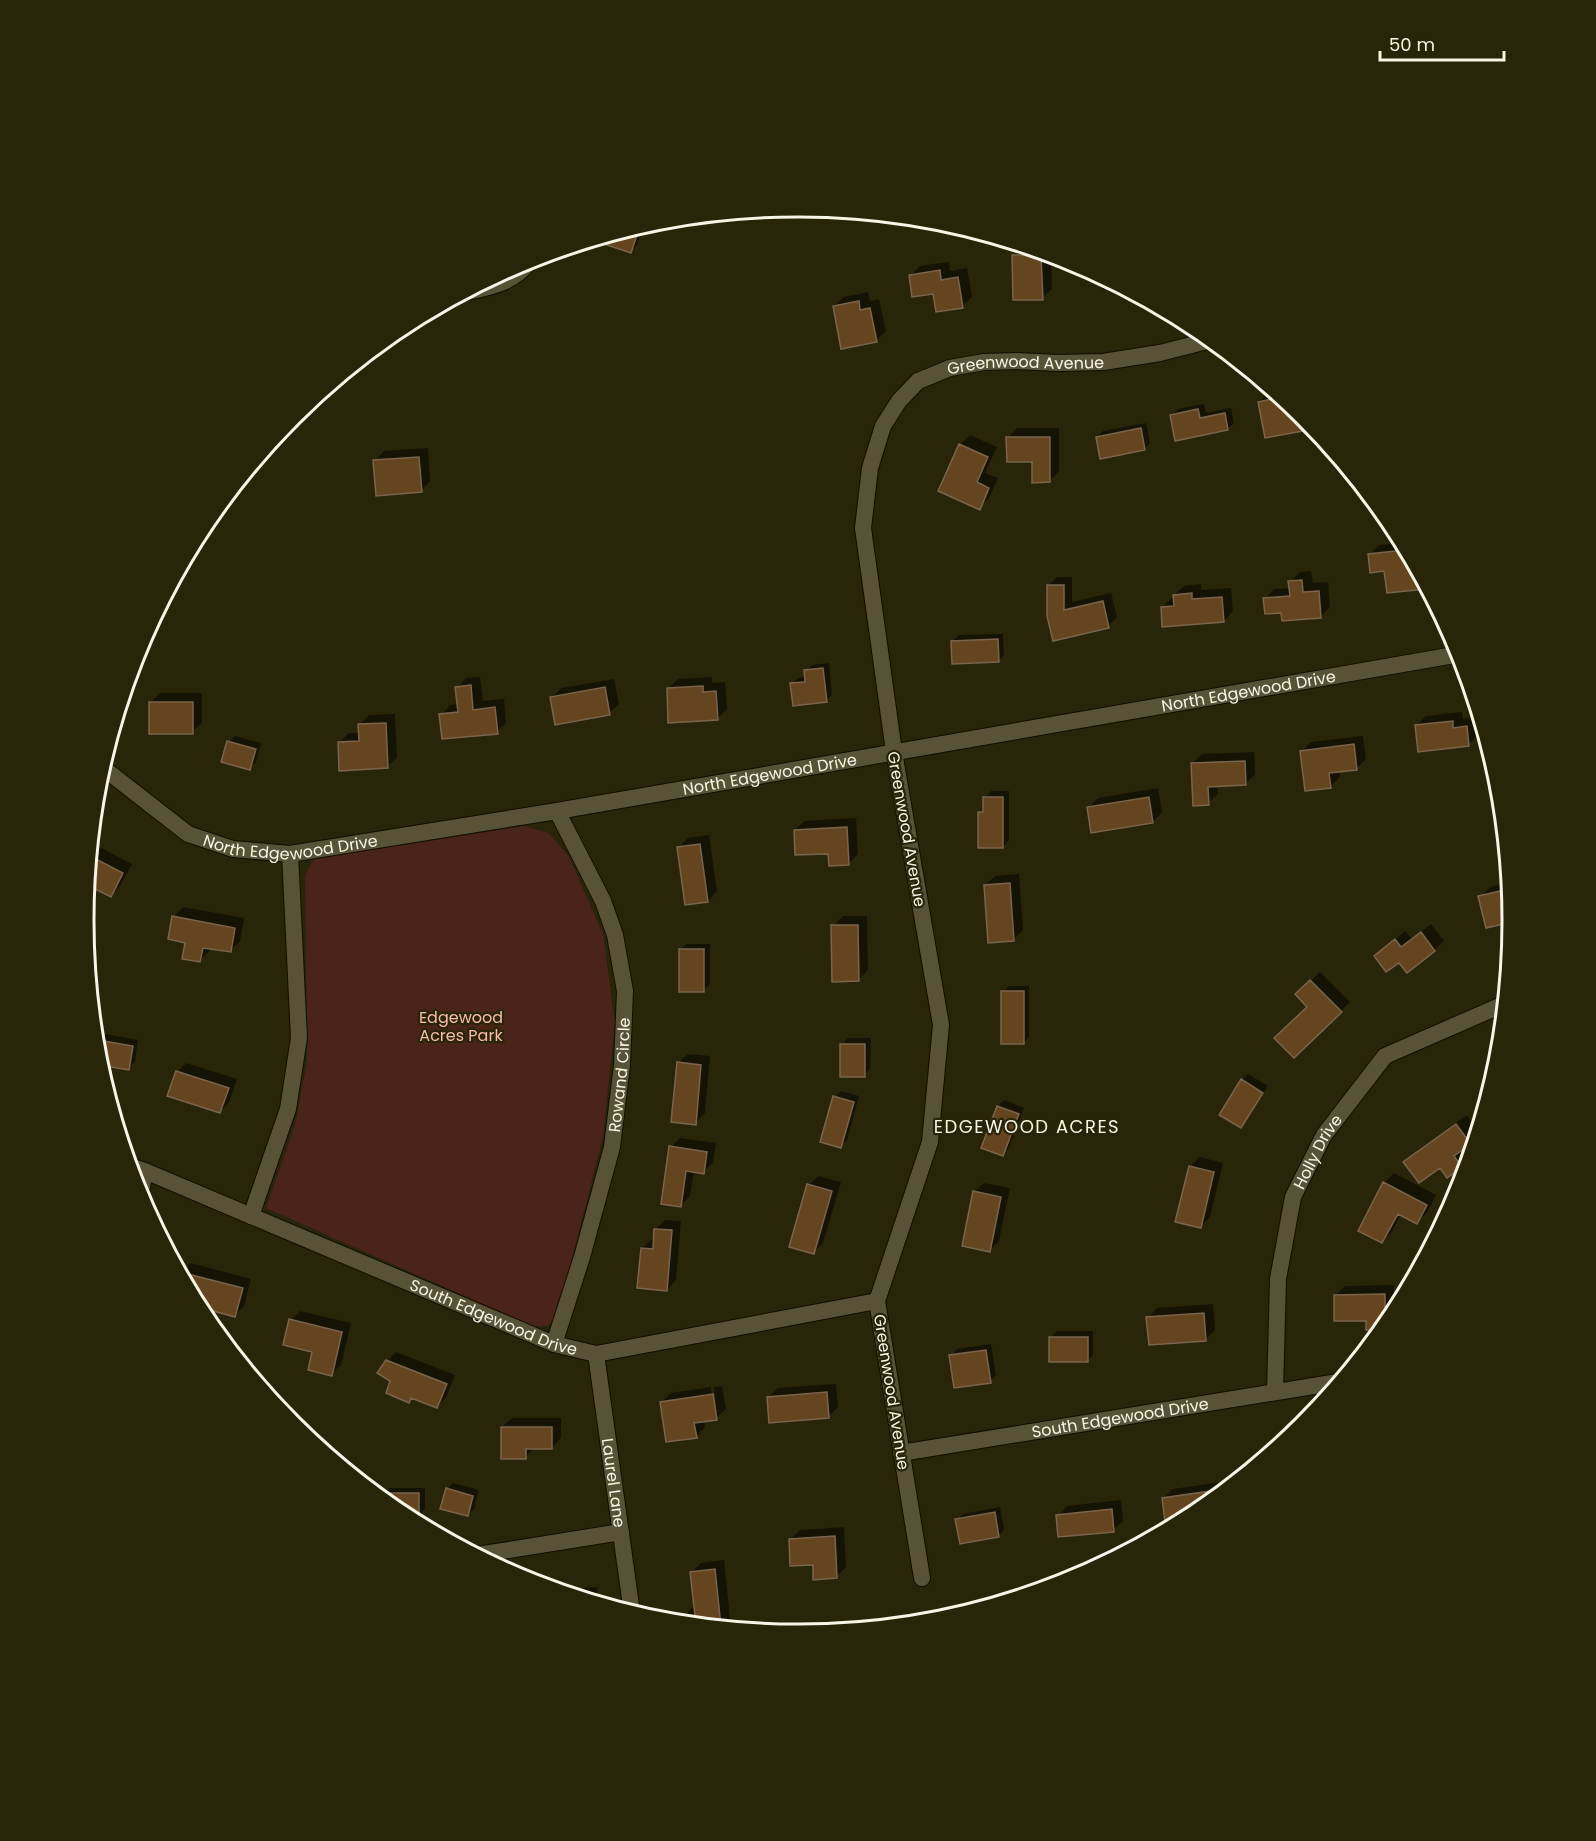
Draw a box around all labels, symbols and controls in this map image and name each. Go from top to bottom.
scale bar [1380,24,1504,62]
text: 50 m [1389,32,1435,57]
street label: Greenwood Avenue [945,350,1104,380]
street label: North Edgewood Drive [1160,665,1338,718]
street label: North Edgewood Drive [681,748,859,801]
street label: Greenwood Avenue [882,750,932,909]
street label: North Edgewood Drive [200,829,379,866]
park label: Edgewood Acres Park [419,1006,503,1047]
street label: Rowand Circle [603,1017,636,1134]
street label: Holly Drive [1288,1110,1348,1193]
district label: EDGEWOOD ACRES [934,1114,1120,1139]
street label: South Edgewood Drive [406,1273,580,1361]
street label: Greenwood Avenue [868,1313,915,1472]
street label: South Edgewood Drive [1030,1392,1210,1444]
street label: Laurel Lane [596,1437,631,1529]

